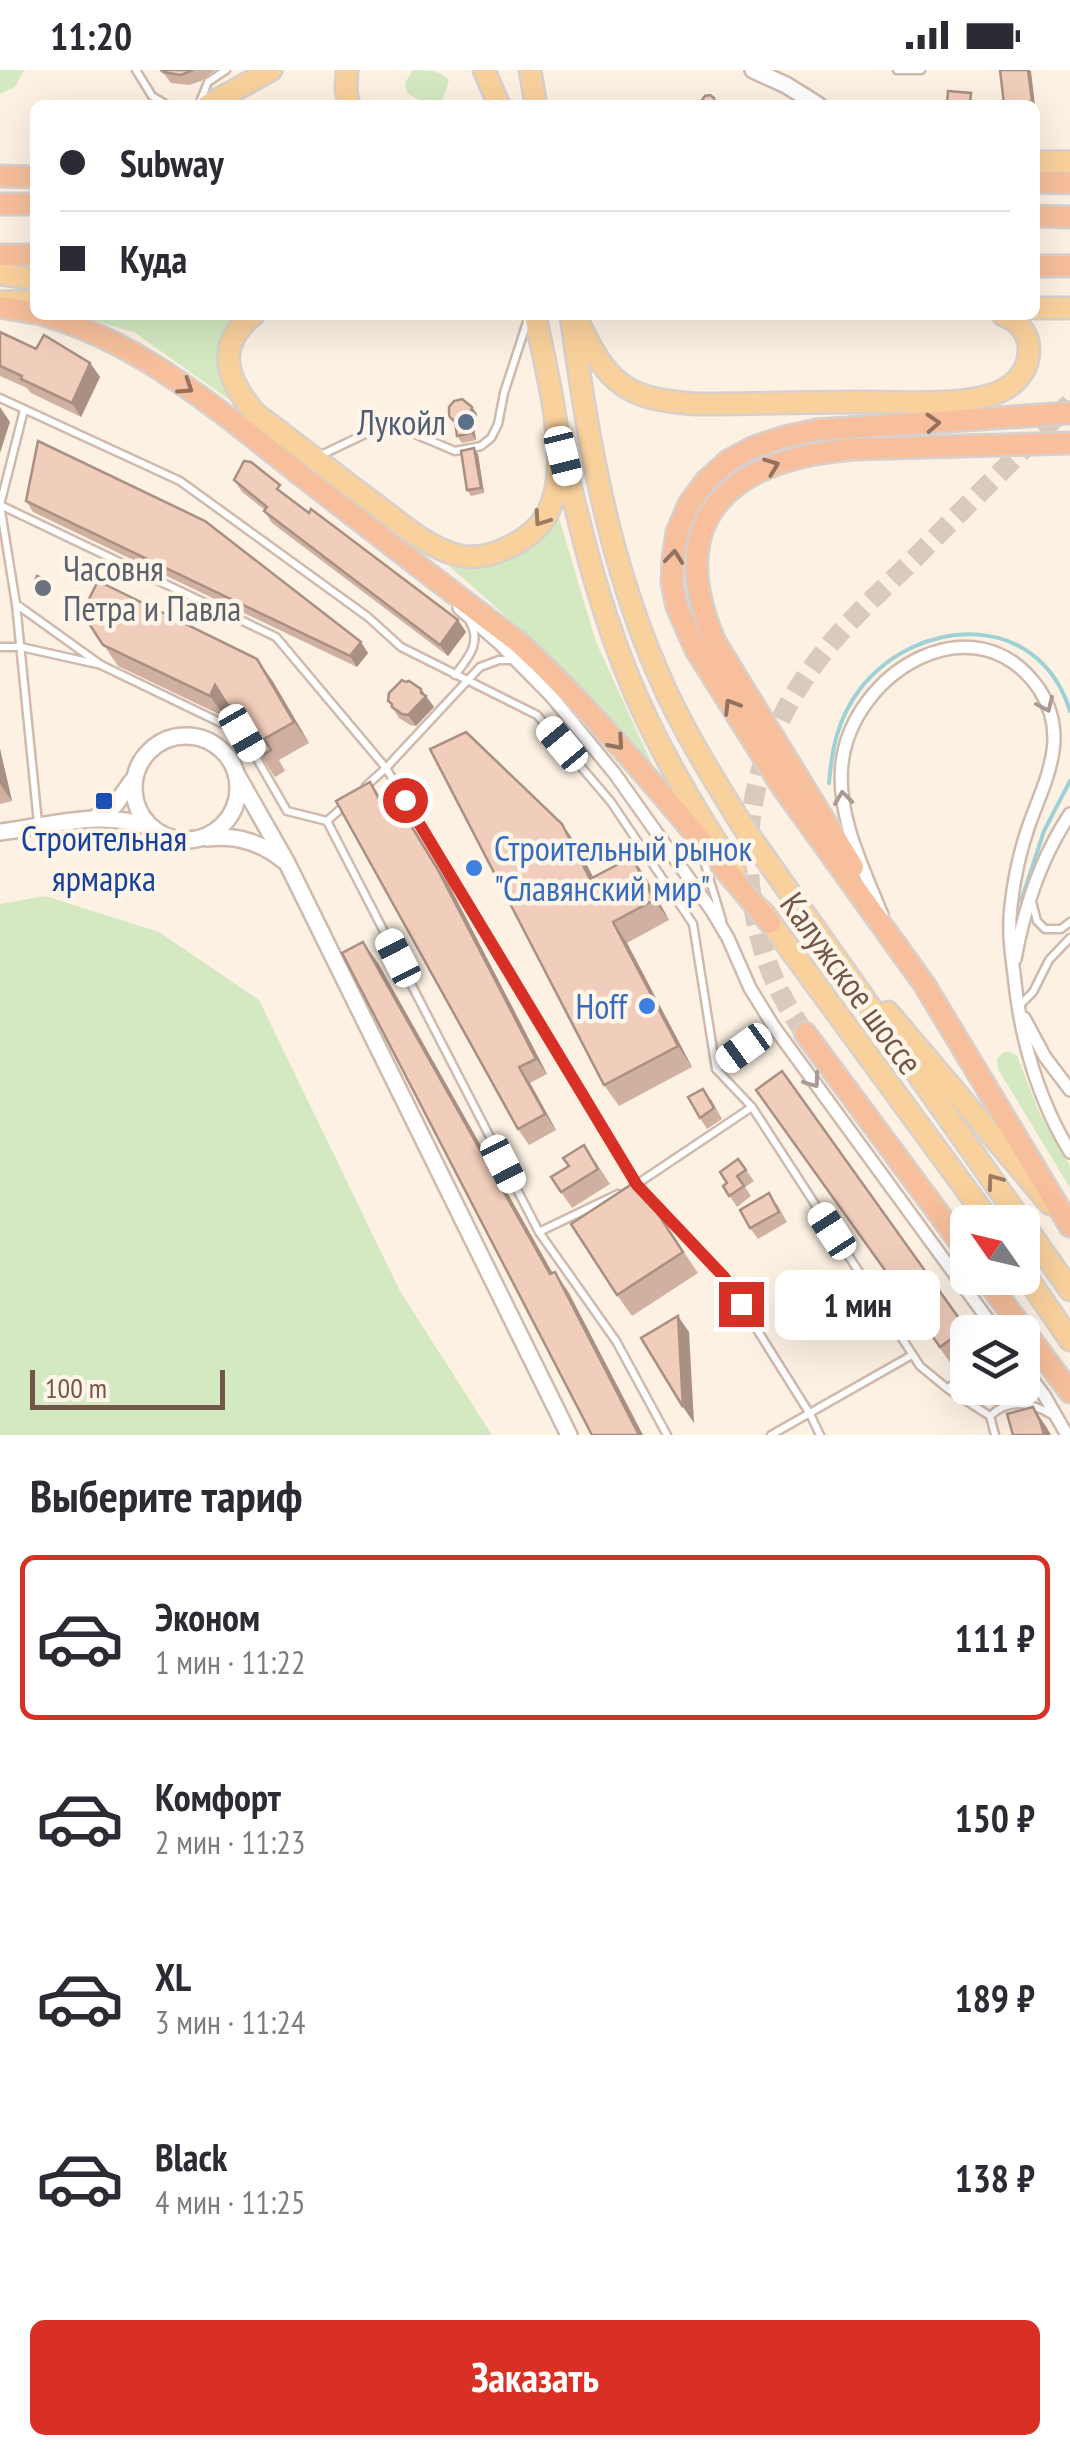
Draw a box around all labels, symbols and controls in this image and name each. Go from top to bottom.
text: 11:20 [50,11,132,60]
text: Subway [120,138,224,187]
text: Куда [120,234,187,283]
one-way arrow [175,375,193,394]
place label: Лукойл [356,399,446,445]
marker: Лукойл [455,411,477,433]
one-way arrow [925,413,941,434]
car [541,423,585,489]
one-way arrow [762,457,779,478]
one-way arrow [535,508,553,526]
place label: Часовня Петра и Павла [63,545,241,631]
one-way arrow [663,549,685,565]
marker: Часовня Петра и Павла [32,577,54,599]
one-way arrow [1034,695,1054,713]
one-way arrow [725,699,744,717]
car [214,700,270,766]
car [531,711,593,777]
one-way arrow [605,731,623,750]
route start [383,778,428,823]
one-way arrow [833,789,854,805]
marker: Строительная ярмарка [93,790,115,812]
place label: Строительная ярмарка [21,815,187,901]
place label: Строительный рынок "Славянский мир" [494,825,752,911]
marker: Строительный рынок "Славянский мир" [463,857,485,879]
street label: Калужское шоссе [770,883,934,1083]
car [371,924,425,992]
place label: Hoff [575,983,629,1029]
marker: Hoff [636,995,658,1017]
car [711,1018,777,1078]
one-way arrow [801,1070,820,1089]
car [476,1130,530,1198]
one-way arrow [988,1174,1006,1192]
car [803,1198,861,1264]
north arrow [950,1205,1040,1295]
map controls [950,1205,1040,1405]
callout: 1 мин [776,1269,941,1339]
route end [719,1282,764,1327]
text: 1 мин [823,1284,892,1326]
button: layers [950,1315,1040,1405]
scale bar [30,1365,225,1410]
text: 100 m [45,1369,107,1406]
text: Выберите тариф [30,1466,302,1524]
text: Эконом [155,1592,260,1641]
icon: car [35,1593,125,1683]
text: 111 ₽ [955,1613,1035,1662]
text: 1 мин · 11:22 [155,1641,305,1683]
text: Комфорт [155,1772,281,1821]
icon: car [35,1773,125,1863]
text: 150 ₽ [955,1793,1035,1842]
text: 2 мин · 11:23 [155,1821,305,1863]
text: XL [155,1952,191,2001]
icon: car [35,1953,125,2043]
text: 189 ₽ [955,1973,1035,2022]
text: 3 мин · 11:24 [155,2001,305,2043]
text: Black [155,2132,228,2181]
icon: car [35,2133,125,2223]
text: 138 ₽ [955,2153,1035,2202]
text: 4 мин · 11:25 [155,2181,305,2223]
button: Заказать [30,2320,1040,2435]

